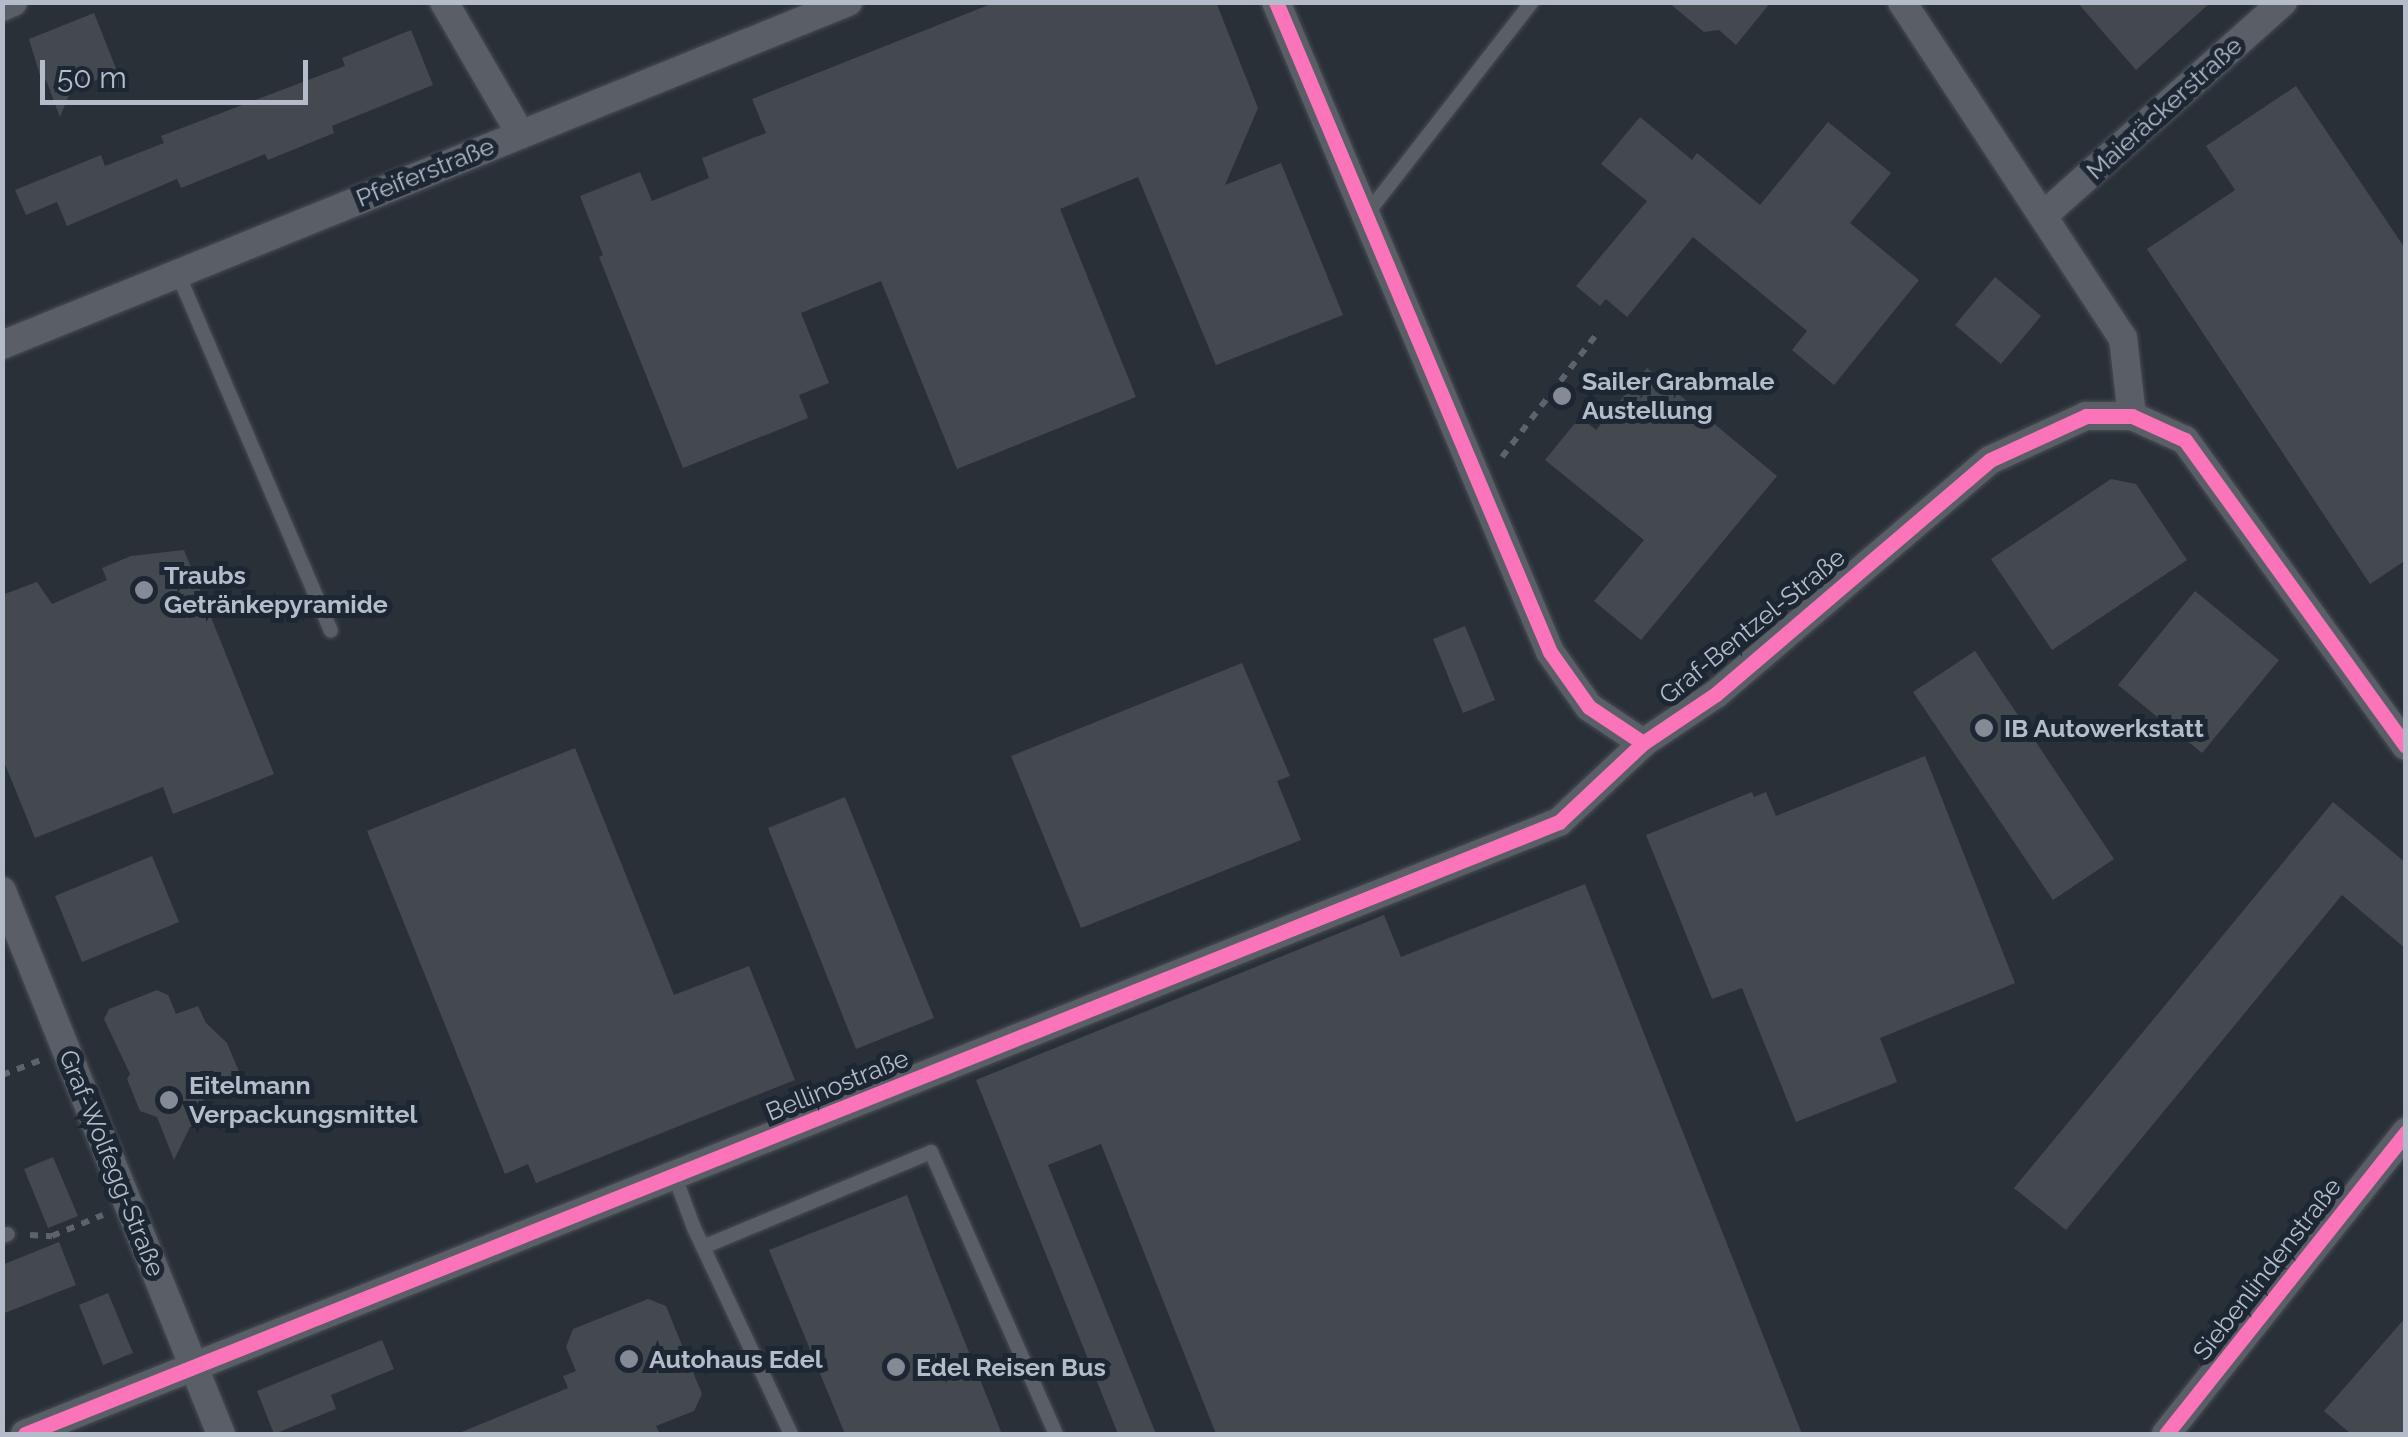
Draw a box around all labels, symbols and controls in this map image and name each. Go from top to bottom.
street label: Maieräckerstraße [2080,30,2248,186]
scale bar [45,40,312,102]
text: 50 m [57,60,127,95]
street label: Pfeiferstraße [352,131,498,213]
place label: Sailer Grabmale Austellung [1582,367,1775,426]
marker: Sailer Grabmale Austellung [1551,385,1573,407]
street label: Graf-Bentzel-Straße [1653,542,1851,710]
place label: Traubs Getränkepyramide [164,561,388,620]
marker: Traubs Getränkepyramide [133,579,155,601]
place label: IB Autowerkstatt [2004,713,2205,743]
marker: IB Autowerkstatt [1973,717,1995,739]
street label: Bellinostraße [761,1043,913,1127]
street label: Graf-Wolfegg-Straße [53,1045,171,1281]
place label: Eitelmann Verpackungsmittel [189,1071,417,1130]
marker: Eitelmann Verpackungsmittel [158,1089,180,1111]
street label: Siebenlindenstraße [2187,1172,2347,1366]
place label: Autohaus Edel [649,1344,823,1374]
marker: Autohaus Edel [618,1348,640,1370]
place label: Edel Reisen Bus [916,1352,1107,1382]
marker: Edel Reisen Bus [885,1356,907,1378]

